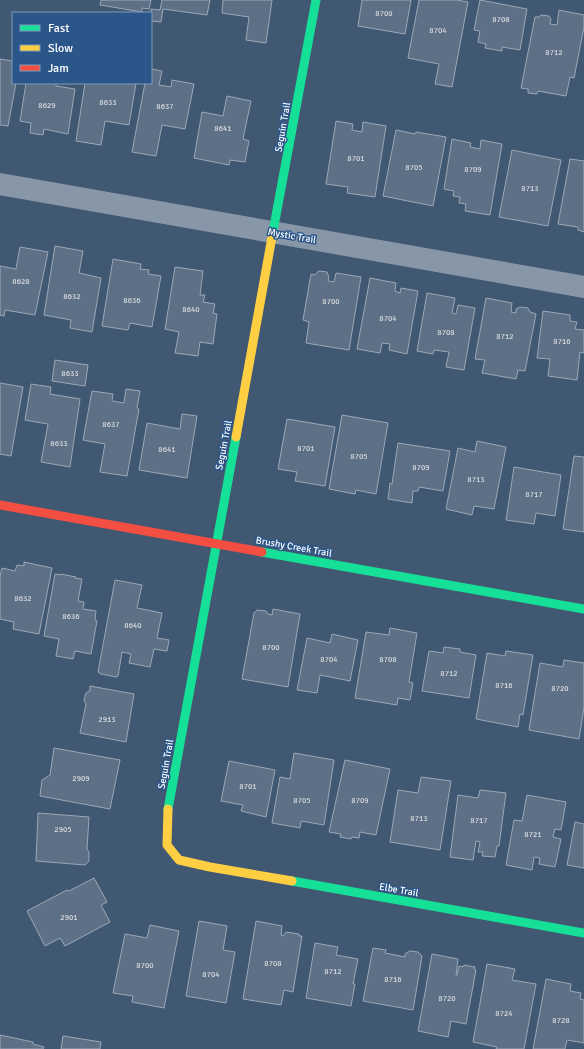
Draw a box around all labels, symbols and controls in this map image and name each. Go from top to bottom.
house number: 8700 [375,8,393,18]
legend [12,12,152,84]
house number: 8708 [492,14,510,24]
text: Fast [48,21,69,36]
house number: 8704 [429,25,447,35]
text: Slow [48,41,73,56]
house number: 8712 [545,47,563,57]
text: Jam [48,61,69,76]
house number: 8633 [99,97,117,107]
house number: 8629 [38,100,56,110]
house number: 8637 [156,101,174,111]
street label: Seguin Trail [273,101,293,153]
house number: 8641 [214,123,232,133]
house number: 8701 [347,153,365,163]
house number: 8705 [405,162,423,172]
house number: 8709 [464,164,482,174]
house number: 8713 [521,183,539,193]
street label: Mystic Trail [267,226,317,246]
house number: 8628 [12,276,30,286]
house number: 8632 [63,291,81,301]
house number: 8636 [123,295,141,305]
house number: 8700 [322,296,340,306]
house number: 8640 [182,304,200,314]
house number: 8704 [379,313,397,323]
house number: 8708 [437,327,455,337]
house number: 8712 [496,331,514,341]
house number: 8716 [553,336,571,346]
house number: 8633 [61,368,79,378]
house number: 8637 [102,419,120,429]
street label: Seguin Trail [213,419,235,471]
house number: 8633 [50,438,68,448]
house number: 8701 [297,443,315,453]
house number: 8641 [158,444,176,454]
house number: 8705 [350,451,368,461]
house number: 8709 [412,462,430,472]
house number: 8713 [467,474,485,484]
house number: 8717 [525,489,543,499]
street label: Brushy Creek Trail [255,534,333,560]
house number: 8632 [14,593,32,603]
house number: 8636 [62,611,80,621]
house number: 8640 [124,620,142,630]
house number: 8700 [262,642,280,652]
house number: 8704 [320,654,338,664]
house number: 8708 [379,654,397,664]
house number: 8712 [440,668,458,678]
house number: 8716 [495,680,513,690]
house number: 8720 [551,683,569,693]
house number: 2913 [98,714,116,724]
street label: Seguin Trail [156,738,176,790]
house number: 2909 [72,773,90,783]
house number: 8701 [239,781,257,791]
house number: 8705 [293,795,311,805]
house number: 8709 [351,795,369,805]
house number: 8713 [410,813,428,823]
house number: 8717 [470,815,488,825]
house number: 2905 [54,824,72,834]
house number: 8721 [524,829,542,839]
street label: Elbe Trail [378,881,420,899]
house number: 2901 [60,912,78,922]
house number: 8708 [264,958,282,968]
house number: 8700 [136,960,154,970]
house number: 8712 [324,966,342,976]
house number: 8704 [202,969,220,979]
house number: 8716 [384,974,402,984]
house number: 8720 [438,993,456,1003]
house number: 8724 [495,1008,513,1018]
house number: 8728 [552,1015,570,1025]

